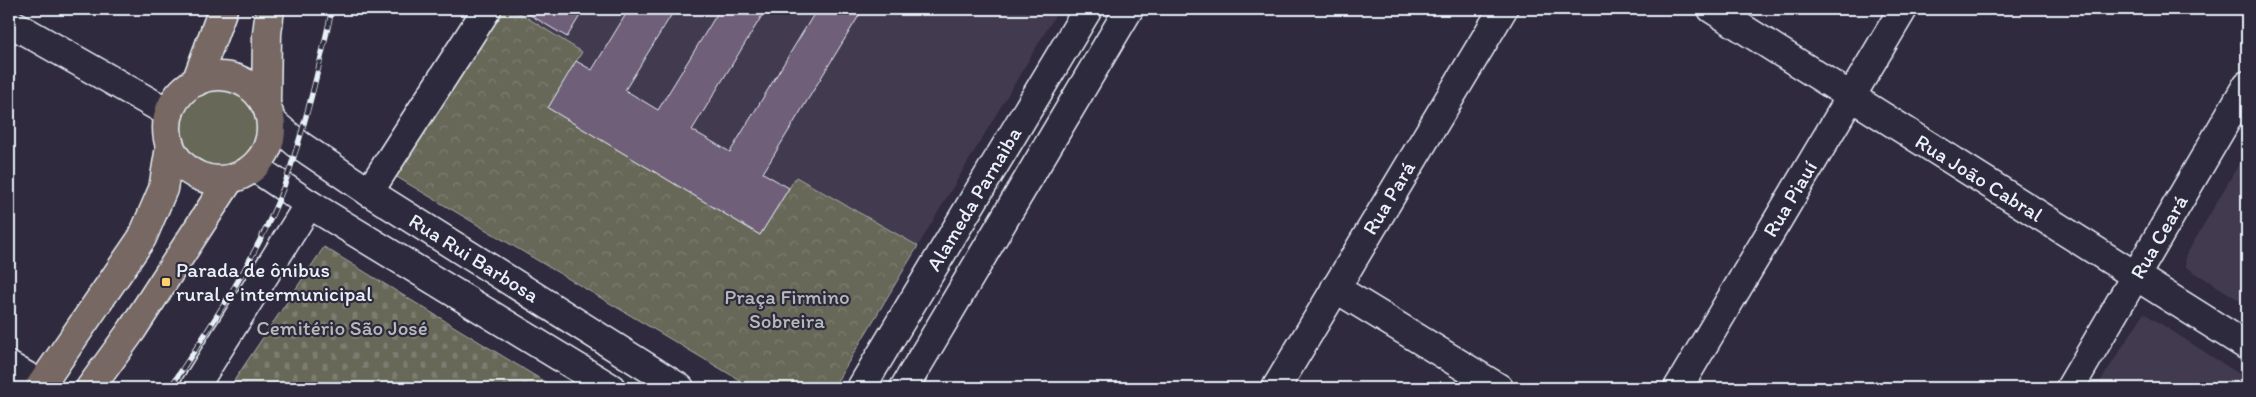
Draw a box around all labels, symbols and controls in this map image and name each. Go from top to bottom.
street label: Alameda Parnaiba [921,122,1026,275]
street label: Rua João Cabral [1911,128,2048,227]
street label: Rua Pará [1357,156,1420,239]
street label: Rua Piauí [1757,156,1822,241]
street label: Rua Ceará [2124,190,2193,283]
street label: Rua Rui Barbosa [405,208,544,308]
place label: Parada de ônibus rural e intermunicipal [176,257,372,306]
marker: Parada de ônibus rural e intermunicipal [160,276,172,288]
park label: Praça Firmino Sobreira [724,284,850,333]
park label: Cemitério São José [256,315,428,340]

